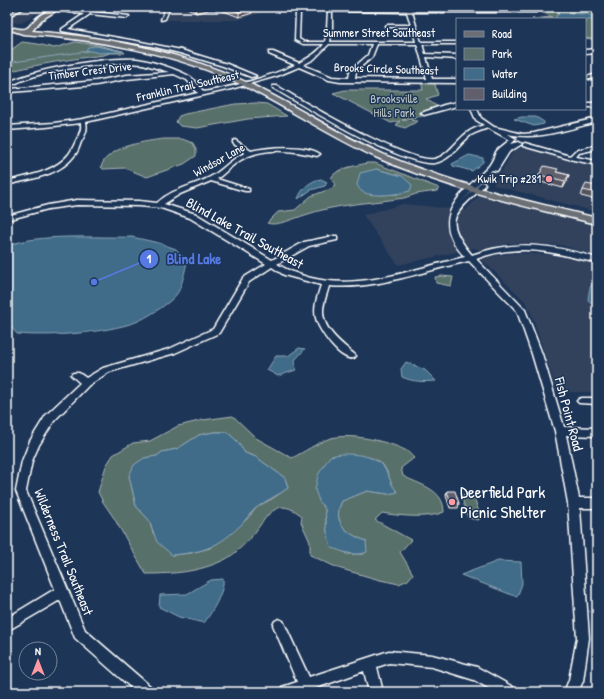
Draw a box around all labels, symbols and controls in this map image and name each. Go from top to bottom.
legend [456,18,586,110]
street label: Summer Street Southeast [323,24,436,41]
text: Road [492,25,512,42]
text: Park [492,45,512,62]
street label: Timber Crest Drive [47,57,133,84]
street label: Brooks Circle Southeast [333,58,439,79]
street label: Franklin Trail Southeast [134,65,242,106]
text: Water [492,65,518,82]
text: Building [492,85,527,102]
park label: Brooksville Hills Park [370,90,418,121]
street label: Windsor Lane [190,138,248,181]
place label: Kwik Trip #281 [477,170,541,187]
marker: Kwik Trip #281 [544,174,554,184]
street label: Blind Lake Trail Southeast [183,194,307,272]
callout: Blind Lake [139,245,229,272]
text: 1 [147,250,152,267]
street label: Fish Point Road [550,374,589,453]
place label: Deerfield Park Picnic Shelter [460,480,546,523]
street label: Wilderness Trail Southeast [30,486,99,618]
marker: Deerfield Park Picnic Shelter [447,497,457,507]
north arrow [18,641,58,681]
text: N [35,644,41,658]

